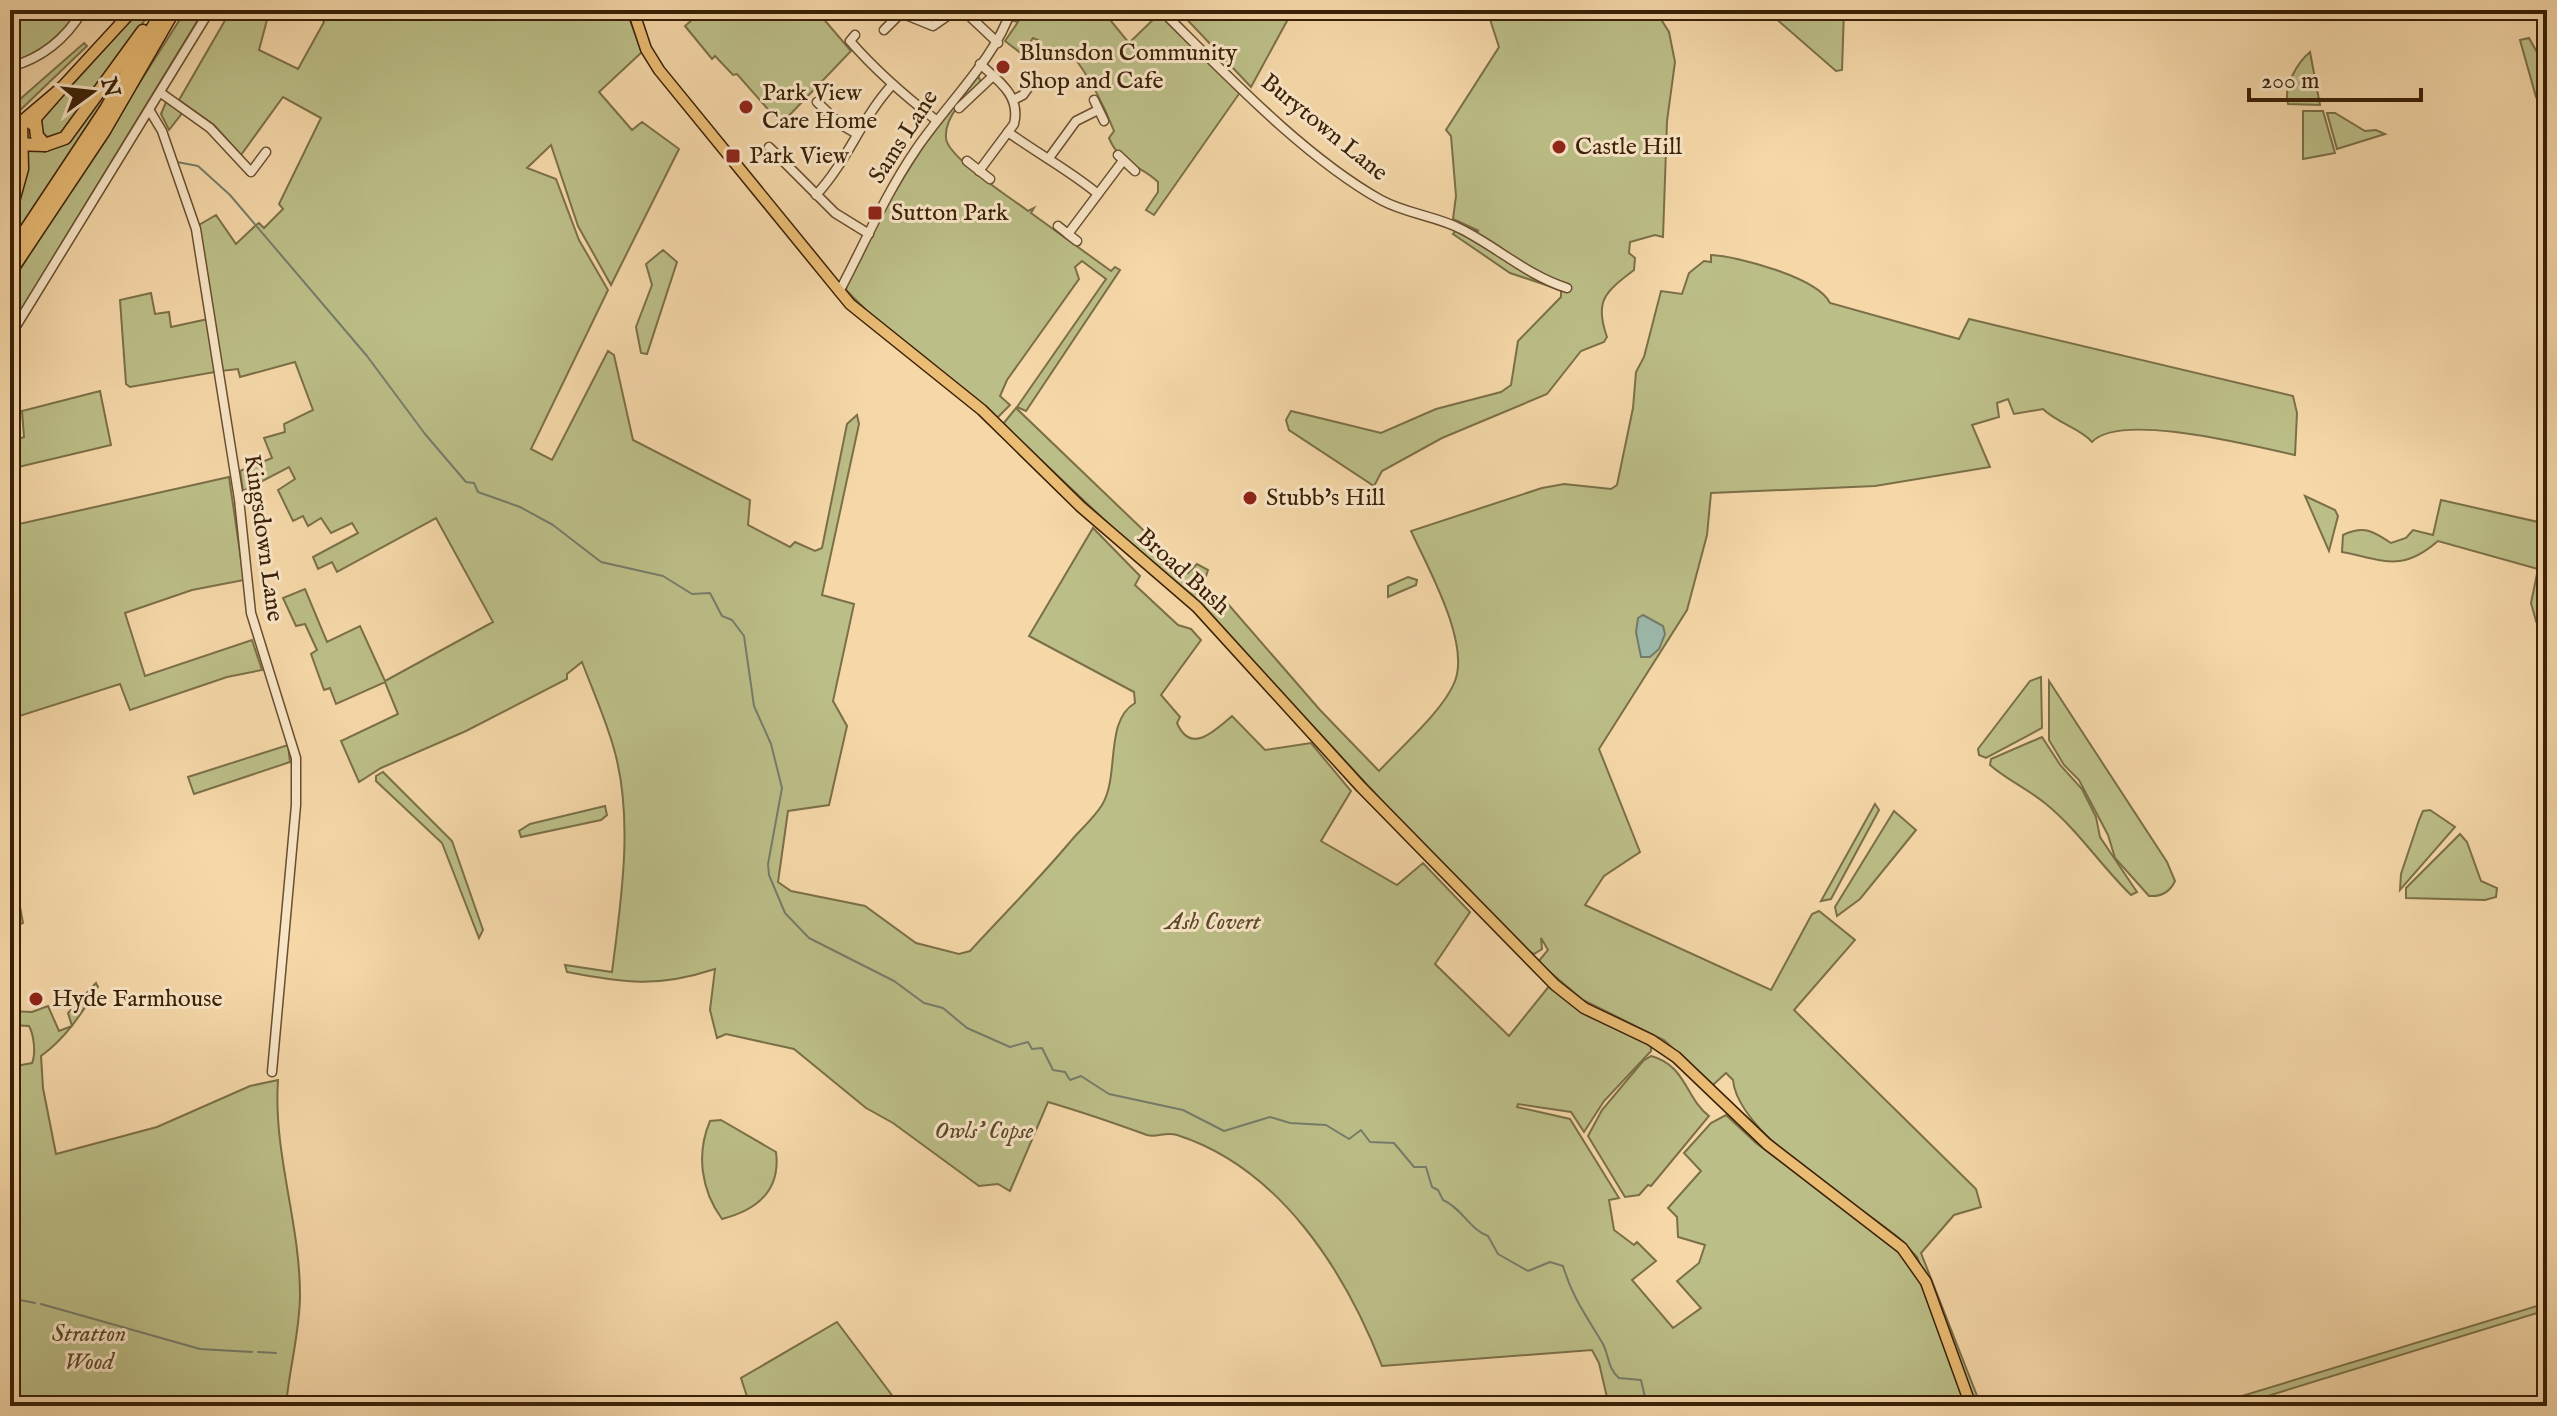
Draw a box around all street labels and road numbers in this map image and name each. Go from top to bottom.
street label: Burytown Lane [1254,67,1394,189]
street label: Sams Lane [862,84,946,190]
street label: Kingsdown Lane [236,452,290,624]
street label: Broad Bush [1130,522,1236,622]

